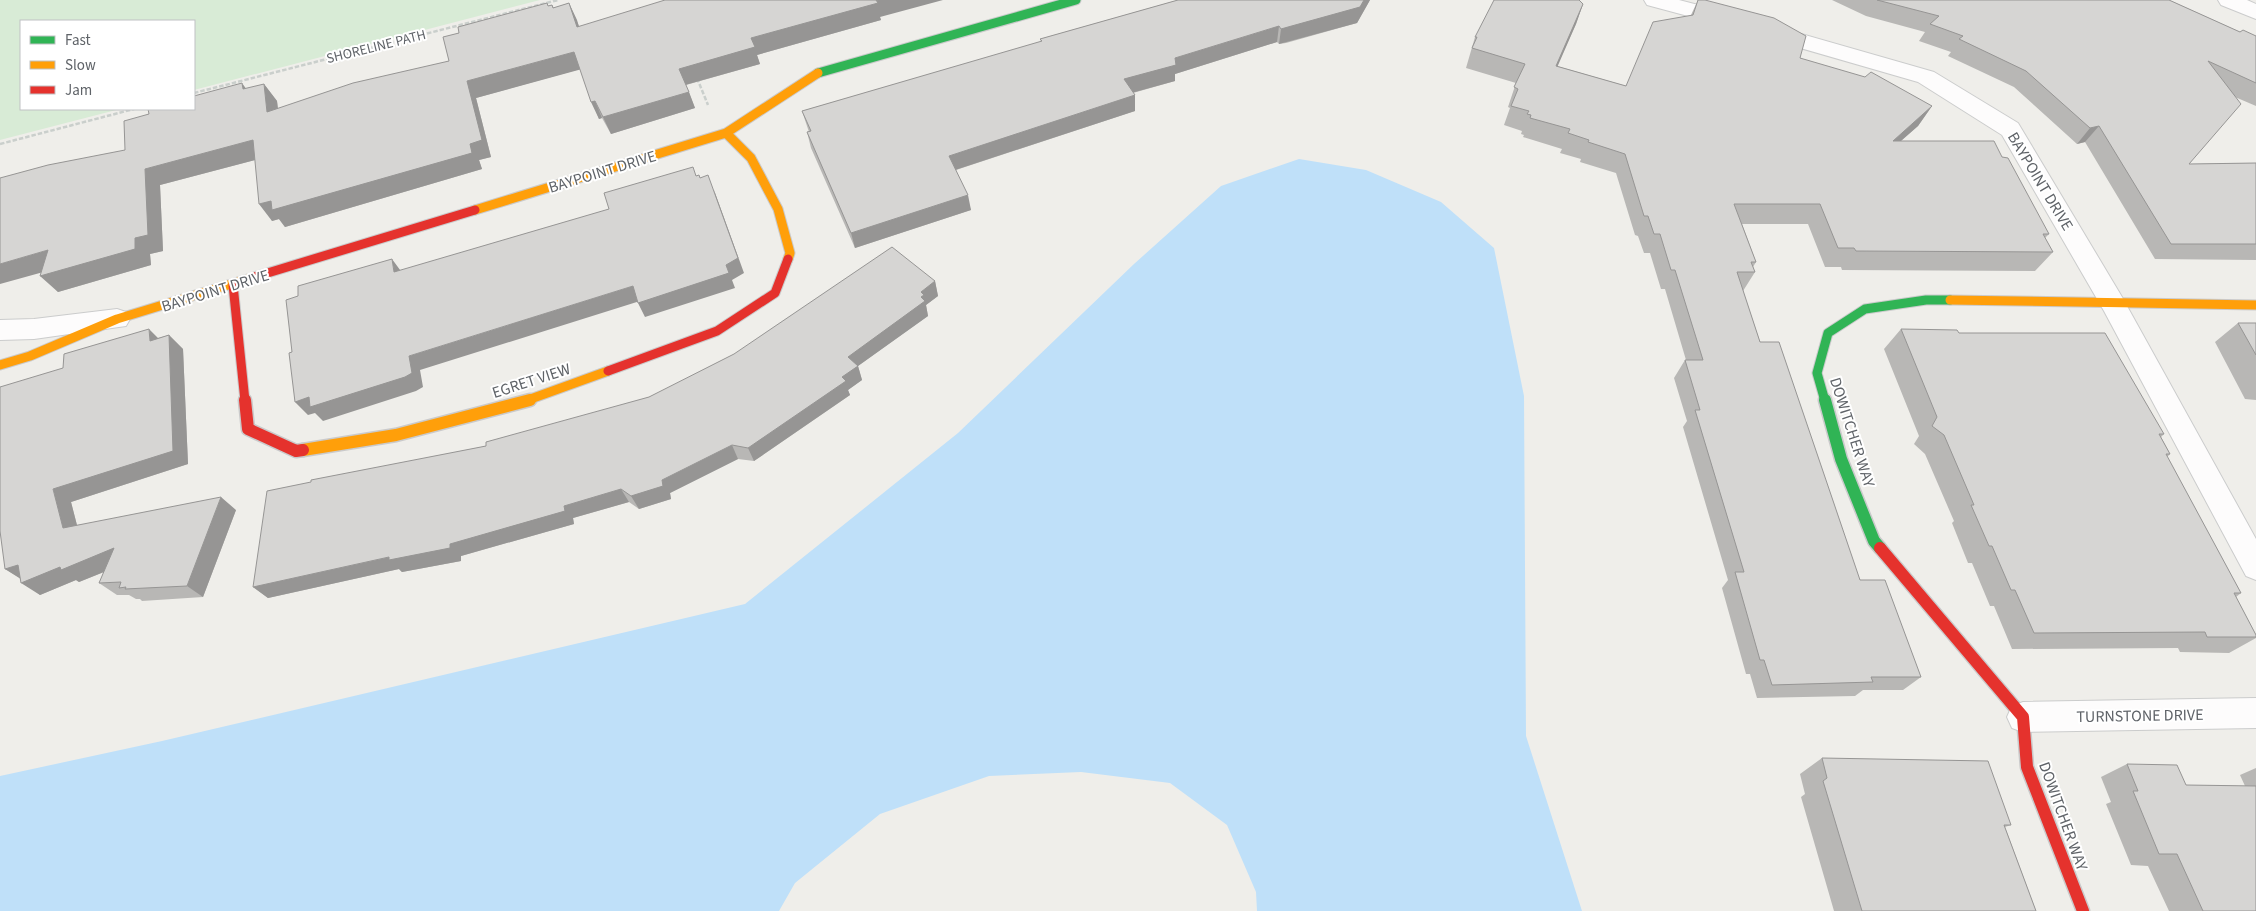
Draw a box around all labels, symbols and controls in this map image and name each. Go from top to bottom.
legend [20,20,195,110]
street label: SHORELINE PATH [324,25,428,69]
text: Fast [65,30,91,51]
text: Slow [65,55,96,76]
text: Jam [65,80,92,101]
street label: BAYPOINT DRIVE [2002,128,2078,235]
street label: BAYPOINT DRIVE [546,145,659,199]
street label: BAYPOINT DRIVE [159,264,272,318]
street label: EGRET VIEW [489,358,574,404]
street label: DOWITCHER WAY [1824,375,1880,490]
street label: TURNSTONE DRIVE [2076,704,2204,728]
street label: DOWITCHER WAY [2033,759,2093,874]

